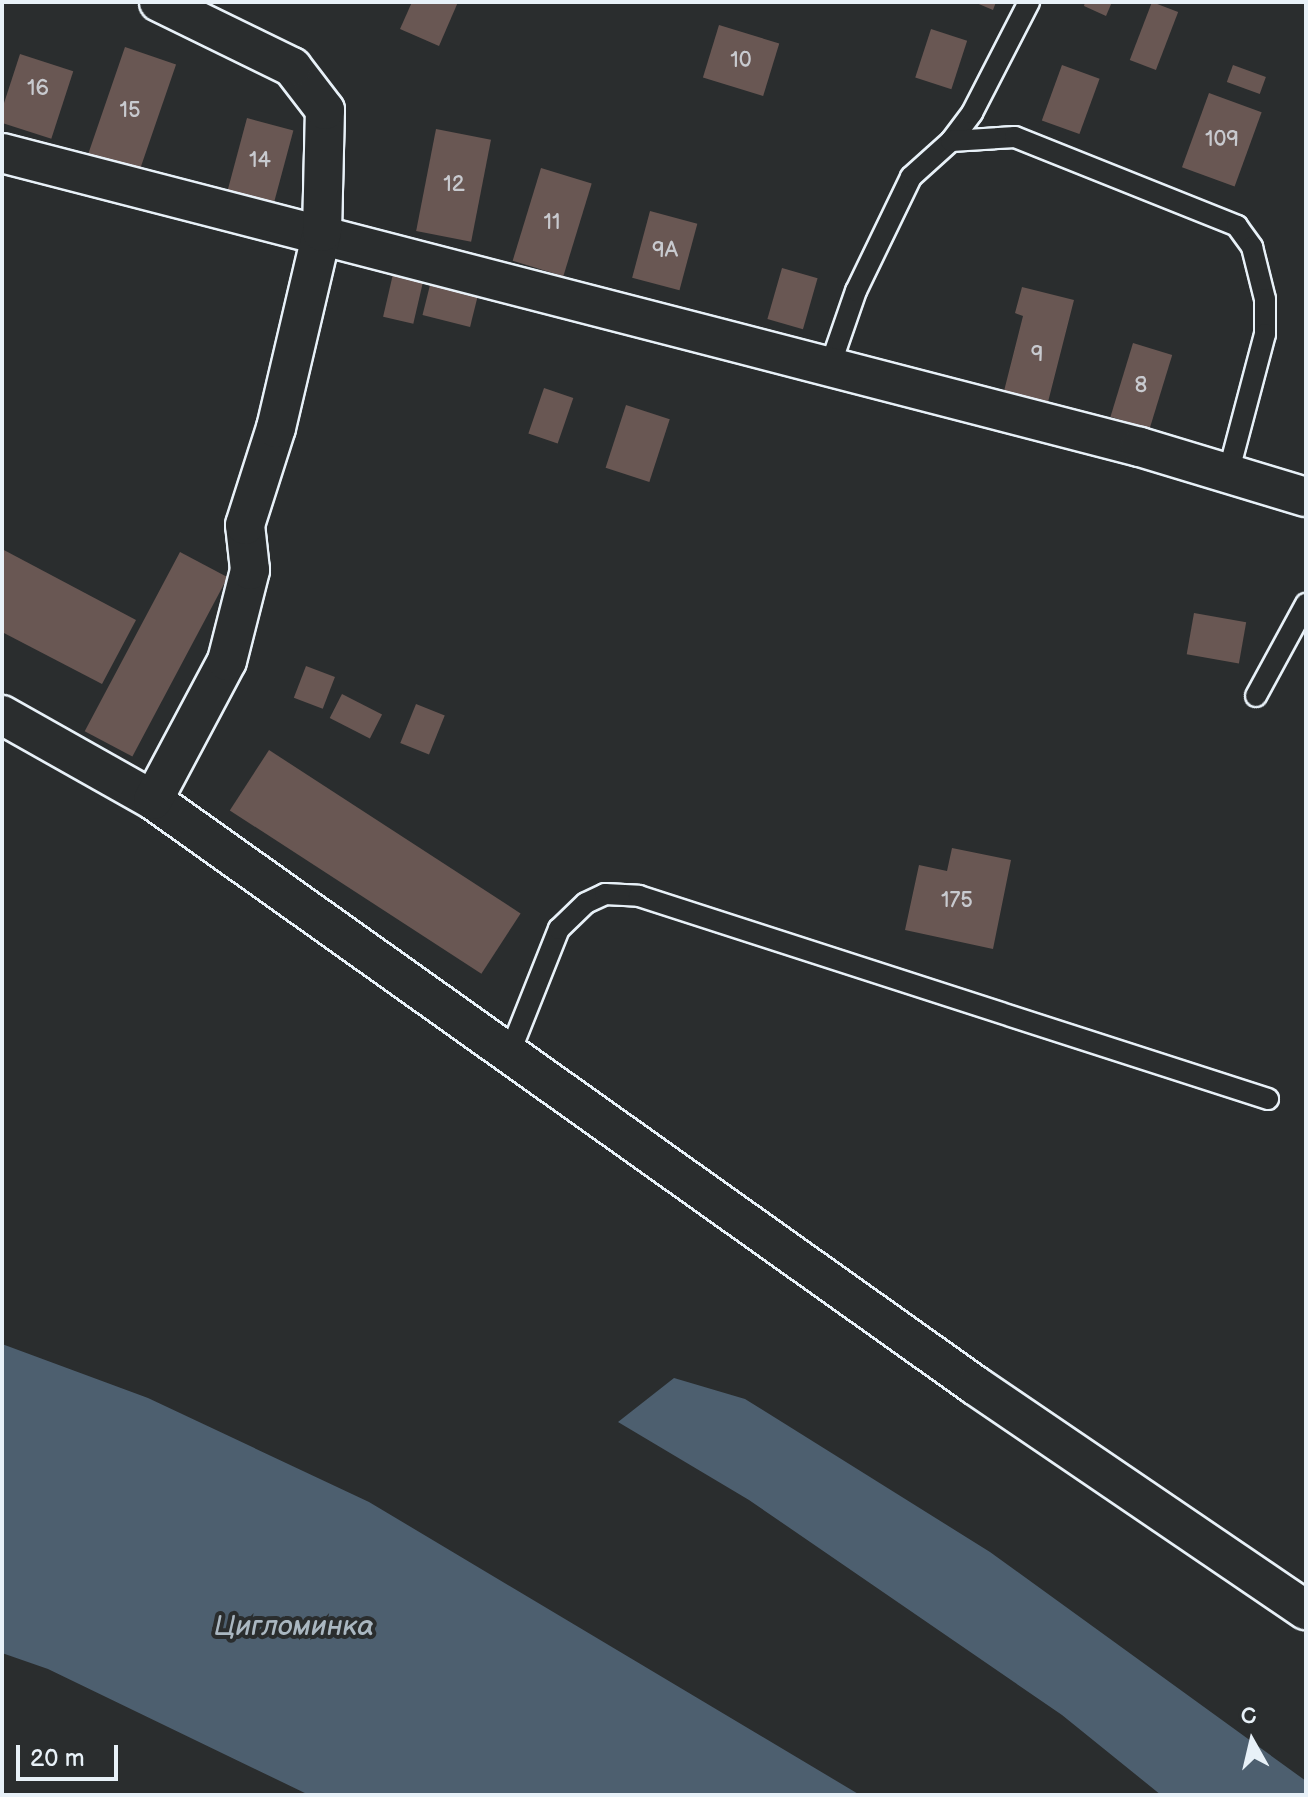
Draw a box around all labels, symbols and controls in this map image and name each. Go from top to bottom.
house number: 10 [730,48,752,74]
house number: 16 [27,76,49,102]
house number: 15 [119,98,141,124]
house number: 109 [1205,127,1239,153]
house number: 14 [249,148,271,174]
house number: 12 [443,172,465,198]
house number: 11 [543,210,561,236]
house number: 9А [652,238,678,264]
house number: 9 [1031,342,1043,368]
house number: 8 [1135,373,1147,399]
house number: 175 [941,888,973,914]
water label: Цигломинка [214,1610,374,1644]
north arrow [1212,1701,1292,1781]
text: С [1239,1702,1258,1731]
scale bar [20,1729,122,1779]
text: 20 m [30,1744,85,1773]

